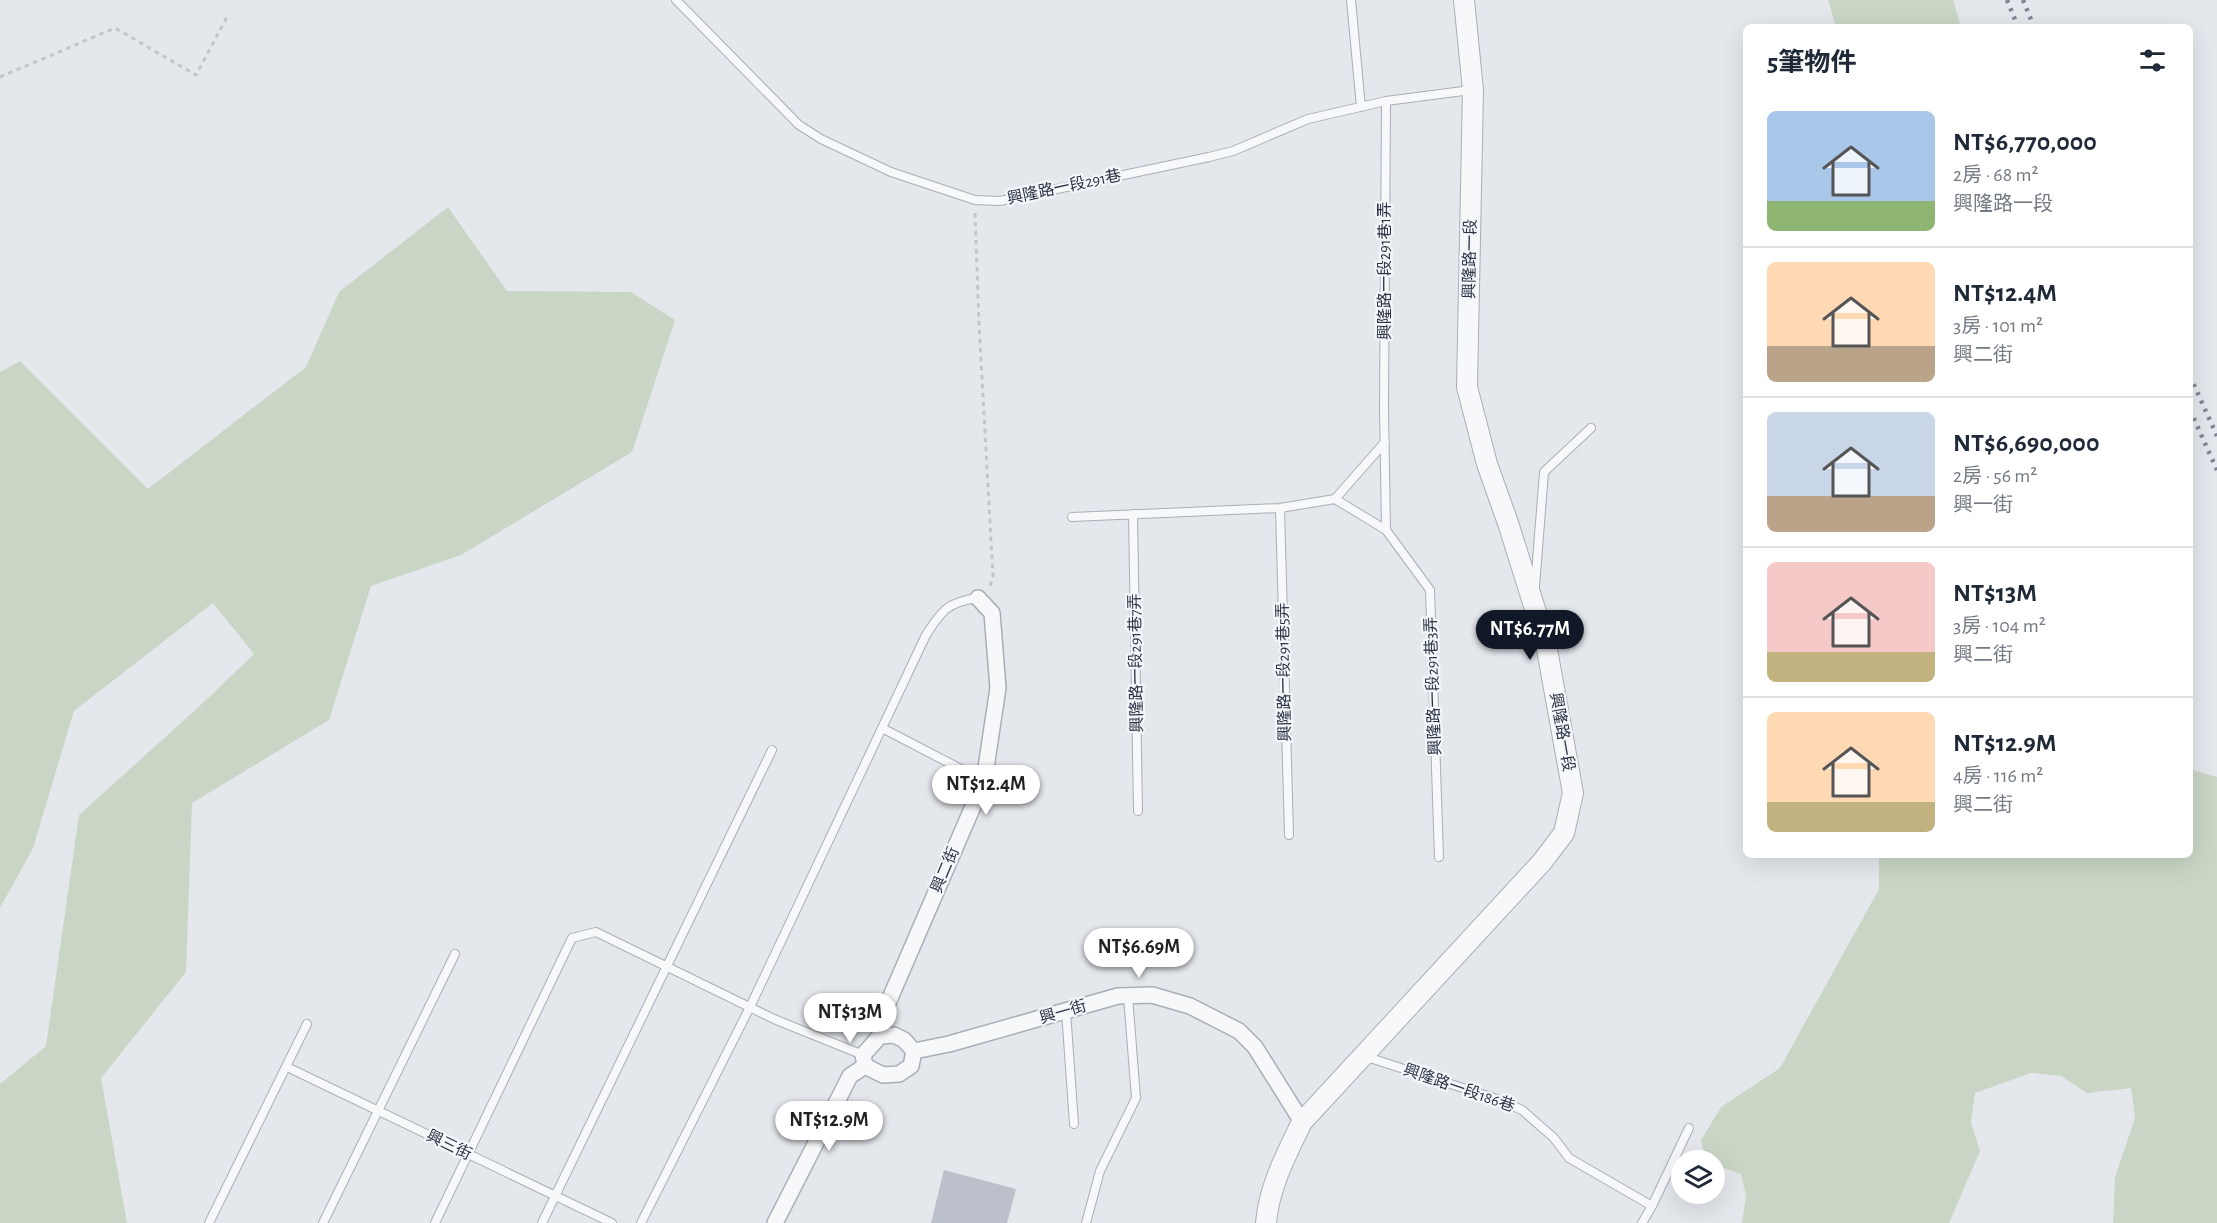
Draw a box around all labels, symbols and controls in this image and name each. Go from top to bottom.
icon: filters [2136,44,2169,77]
text: 5筆物件 [1767,50,1856,76]
text: NT$6,770,000 [1953,129,2097,155]
icon: home [1815,135,1887,207]
text: 2房 · 68 m² [1953,165,2038,185]
street label: 興隆路一段291巷 [1005,166,1123,207]
text: 興隆路一段 [1953,194,2053,214]
street label: 興隆路一段291巷1弄 [1376,202,1393,340]
street label: 興隆路一段 [1460,219,1479,299]
text: NT$12.4M [1953,280,2057,306]
icon: home [1815,286,1887,358]
text: 3房 · 101 m² [1953,316,2043,336]
text: 興二街 [1953,345,2013,365]
text: NT$6,690,000 [1953,430,2099,456]
icon: home [1815,436,1887,508]
text: 2房 · 56 m² [1953,466,2037,486]
text: 興一街 [1953,495,2013,515]
text: NT$13M [1953,580,2037,606]
icon: home [1815,586,1887,658]
street label: 興隆路一段291巷7弄 [1126,593,1145,733]
street label: 興隆路一段291巷5弄 [1274,602,1293,742]
pin: NT$6.77M [1468,610,1592,661]
street label: 興隆路一段291巷3弄 [1422,616,1443,756]
text: 3房 · 104 m² [1953,616,2046,636]
text: NT$6.77M [1490,619,1570,639]
text: 興二街 [1953,645,2013,665]
street label: 興隆路一段 [1547,691,1578,773]
text: NT$12.9M [1953,730,2057,756]
icon: home [1815,736,1887,808]
pin: NT$12.4M [924,765,1048,816]
text: 4房 · 116 m² [1953,766,2043,786]
text: NT$12.4M [946,774,1026,794]
text: 興二街 [1953,795,2013,815]
street label: 興二街 [927,844,962,895]
pin: NT$6.69M [1077,928,1201,979]
text: NT$6.69M [1098,937,1180,957]
pin: NT$13M [801,993,899,1044]
street label: 興一街 [1037,997,1088,1026]
text: NT$13M [818,1002,882,1022]
street label: 興隆路一段186巷 [1401,1061,1517,1115]
pin: NT$12.9M [767,1101,891,1152]
text: NT$12.9M [789,1110,869,1130]
street label: 興三街 [424,1126,475,1163]
map controls [1671,1150,1725,1204]
button: layers [1671,1150,1725,1204]

